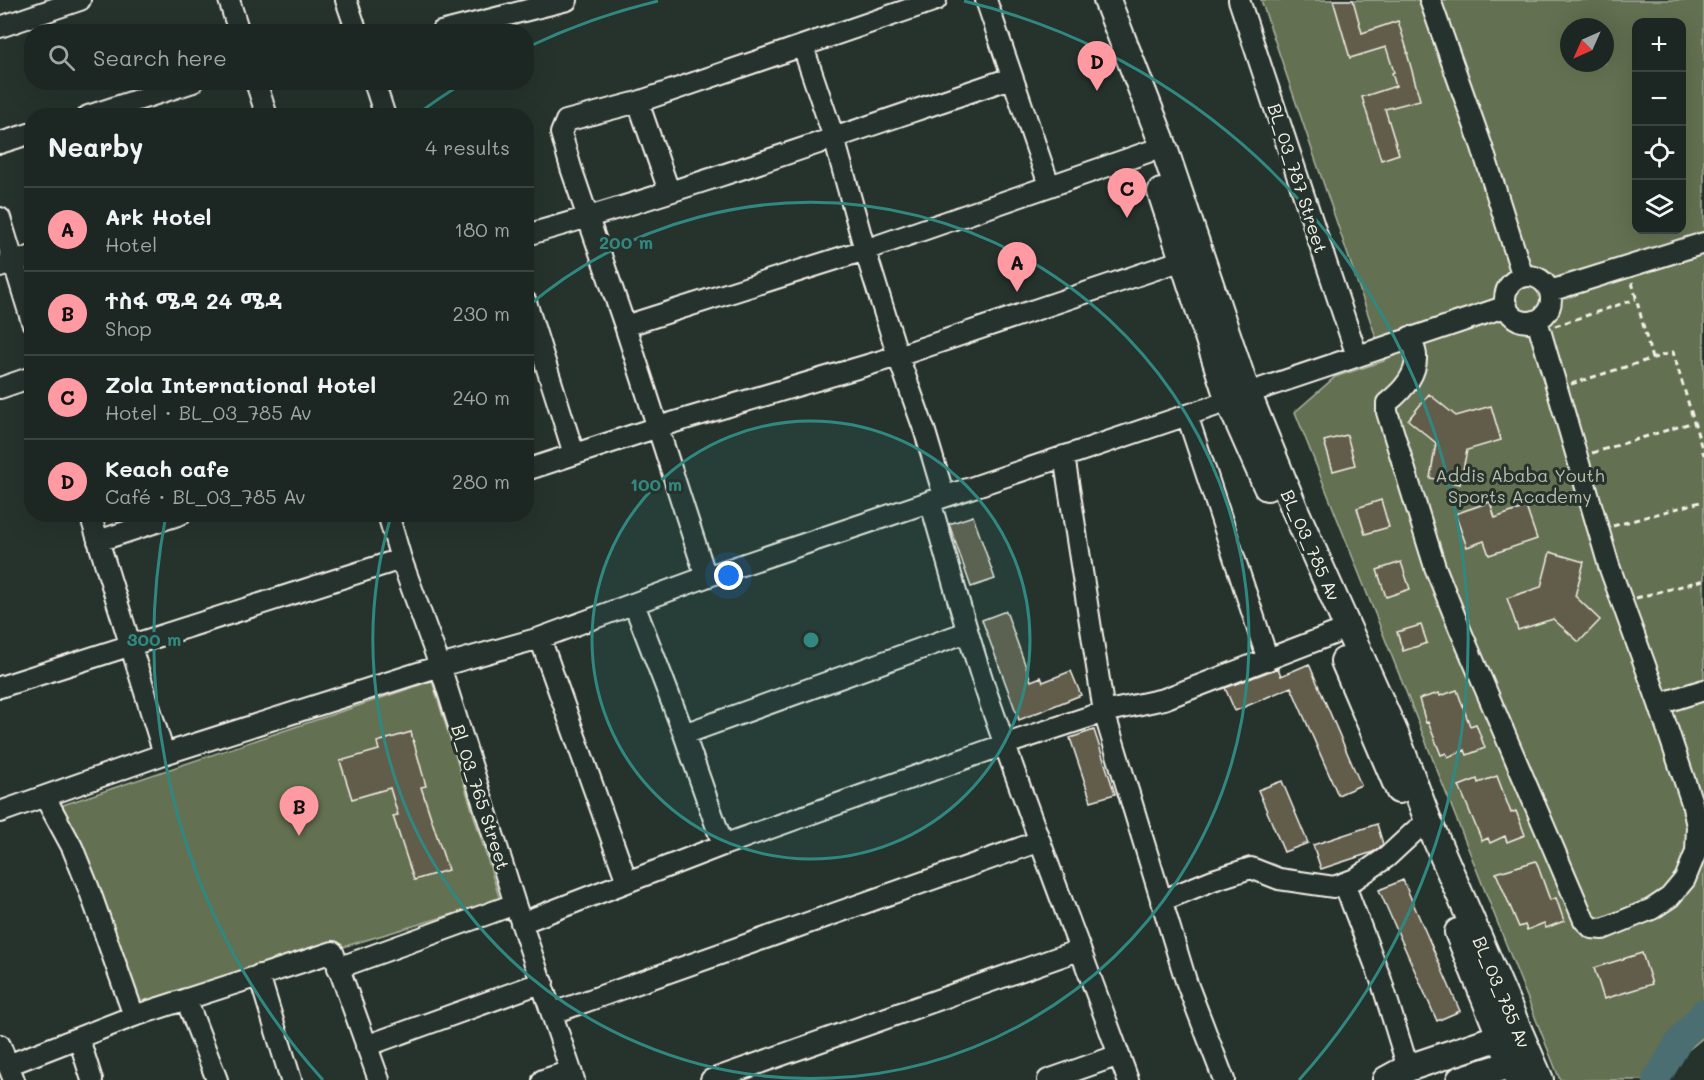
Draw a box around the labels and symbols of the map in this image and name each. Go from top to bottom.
north arrow [1560,18,1614,72]
pin: D [1078,42,1116,91]
street label: BL_03_787 Street [1262,100,1334,256]
pin: C [1108,168,1146,218]
text: 200 m [599,230,653,254]
pin: A [998,242,1036,292]
park label: Addis Ababa Youth Sports Academy [1435,463,1605,508]
text: 100 m [630,472,682,496]
street label: BL_03_785 Av [1276,485,1346,605]
your location [714,561,743,590]
text: 300 m [127,627,181,651]
centre of rings [801,630,821,650]
street label: Bl_03_765 Street [446,721,516,873]
pin: B [280,786,318,836]
street label: BL_03_785 Av [1468,932,1536,1052]

